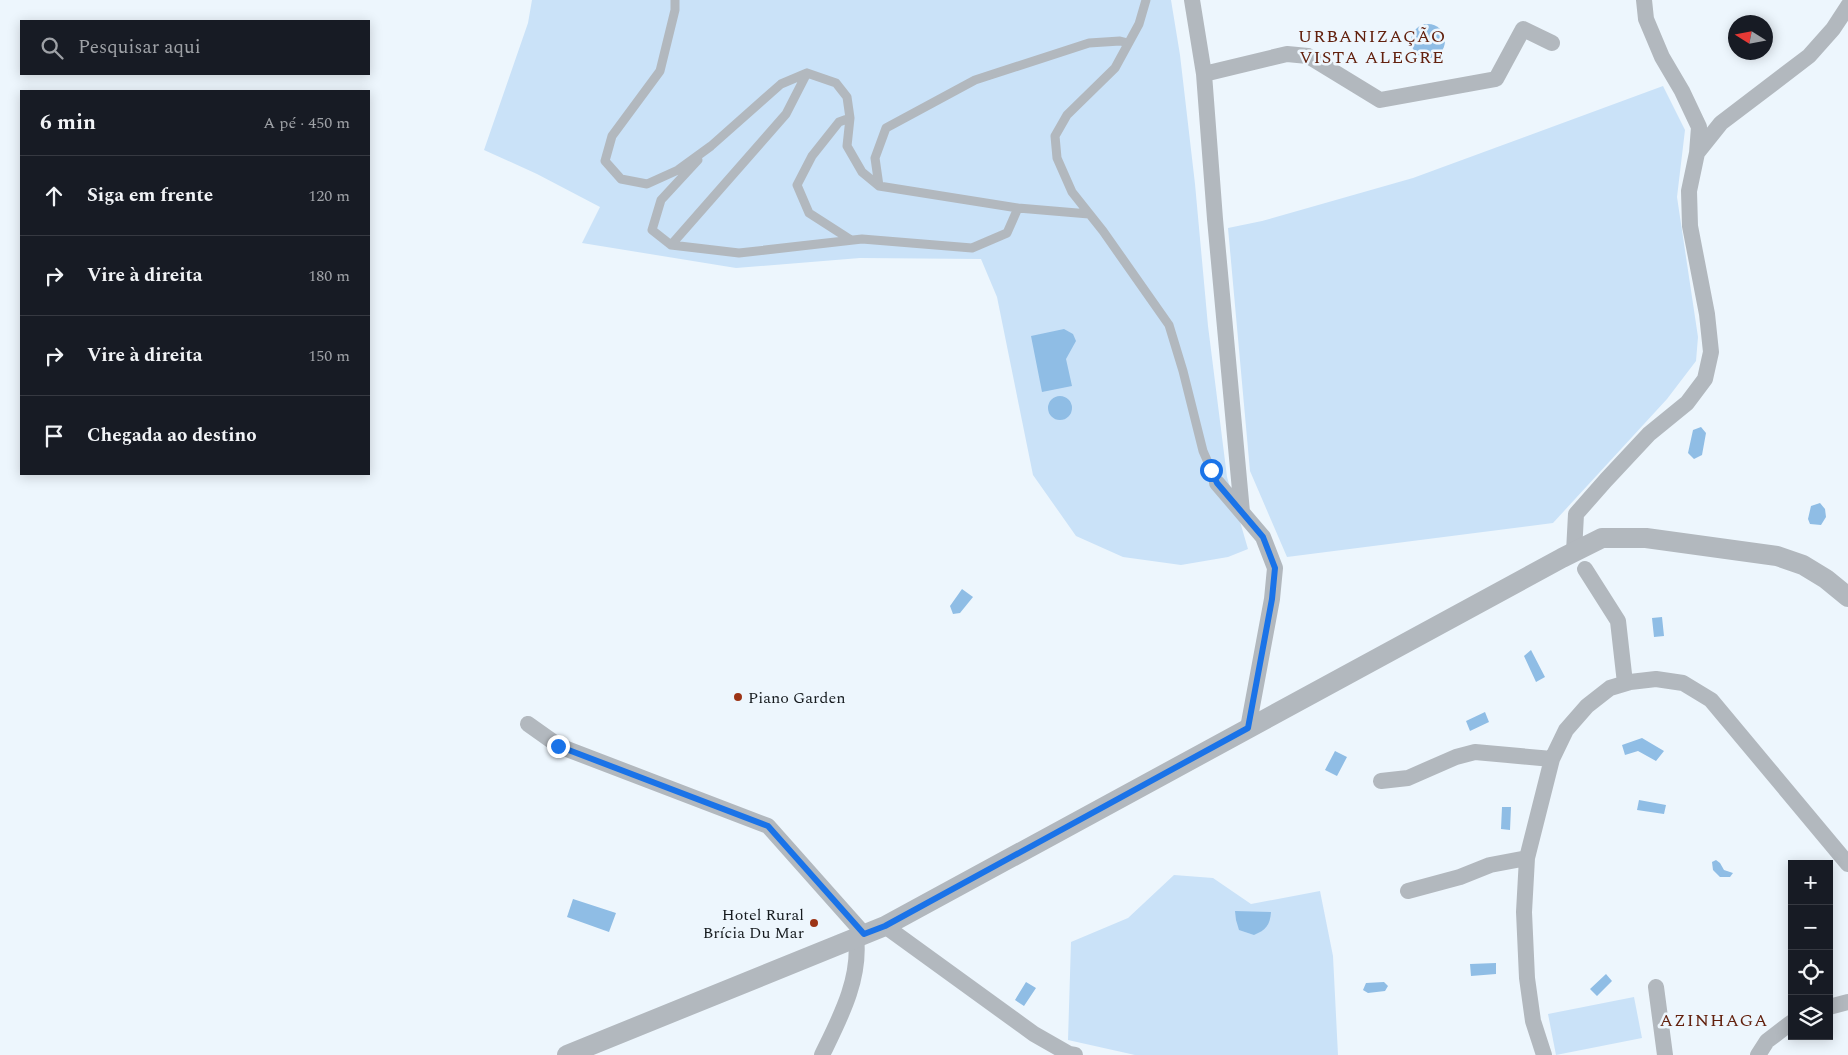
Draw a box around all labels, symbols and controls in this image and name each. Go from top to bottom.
north arrow [1728,15,1773,60]
search box [20,20,370,75]
district label: URBANIZAÇÃO VISTA ALEGRE [1298,23,1446,71]
text: Pesquisar aqui [78,33,201,62]
icon: search [38,34,66,62]
text: 6 min [40,107,96,139]
text: A pé · 450 m [263,111,350,135]
text: Siga em frente [87,181,213,210]
icon: ahead [40,182,68,210]
text: 120 m [308,184,350,208]
text: Vire à direita [87,261,203,290]
icon: right [40,262,68,290]
text: 180 m [308,264,350,288]
text: Vire à direita [87,341,203,370]
icon: right [40,342,68,370]
text: 150 m [308,344,350,368]
text: Chegada ao destino [87,421,257,450]
icon: arrive [40,422,68,450]
route start [1200,459,1223,482]
place label: Piano Garden [748,686,845,710]
marker: Piano Garden [732,691,744,703]
route end [547,735,570,758]
map controls [1788,860,1833,1040]
button: + [1788,860,1833,905]
place label: Hotel Rural Brícia Du Mar [703,903,804,945]
button: − [1788,905,1833,950]
marker: Hotel Rural Brícia Du Mar [808,917,820,929]
button: locate [1788,950,1833,995]
button: layers [1788,995,1833,1040]
district label: AZINHAGA [1660,1007,1768,1034]

